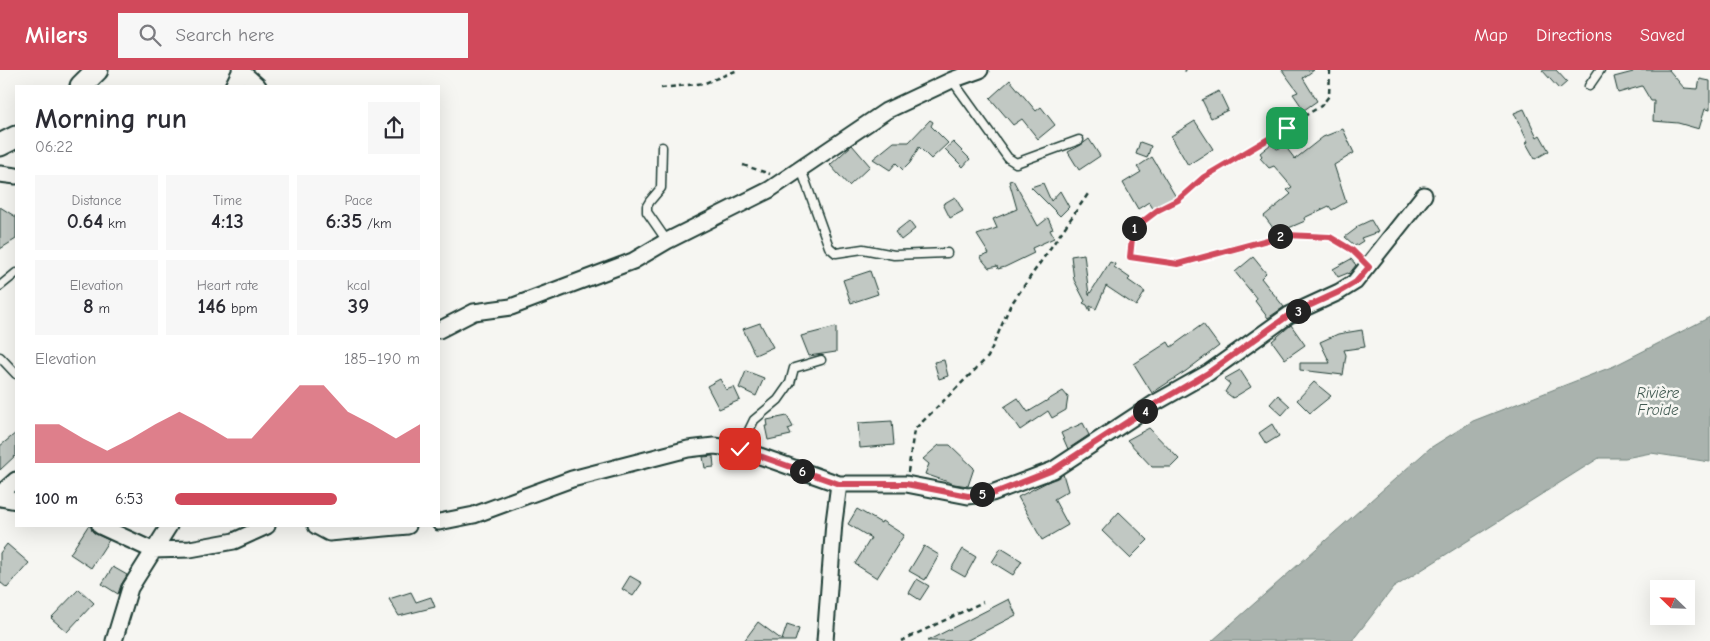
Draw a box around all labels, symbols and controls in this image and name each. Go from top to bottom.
search box [118,13,468,58]
text: Milers [25,21,88,49]
icon: search [136,21,164,49]
text: Search here [176,24,274,46]
text: Map [1474,25,1508,46]
text: Directions [1536,25,1612,46]
text: Saved [1640,25,1685,46]
button: share [368,102,420,154]
text: Morning run [35,103,187,135]
pin [1266,107,1308,149]
icon: arrive [1273,114,1301,142]
text: 06:22 [35,138,73,156]
text: Distance [71,192,122,209]
text: Time [213,192,242,209]
text: Pace [344,192,373,209]
text: 0.64 [67,209,103,233]
text: 4:13 [211,209,244,233]
text: 6:35 [326,209,362,233]
text: km [103,215,126,232]
text: /km [362,215,391,232]
pin: 1 [1122,216,1146,240]
text: 1 [1132,220,1137,237]
pin: 2 [1268,224,1292,248]
text: 2 [1277,228,1284,245]
text: Elevation [70,277,123,294]
text: Heart rate [197,277,258,294]
text: kcal [347,277,370,294]
text: 8 [83,294,94,318]
text: 146 [197,294,226,318]
text: 39 [348,294,369,318]
pin: 3 [1286,298,1310,324]
text: m [94,300,110,317]
text: bpm [226,300,258,317]
text: 3 [1295,303,1302,320]
text: Elevation [35,350,96,368]
text: 185–190 m [344,350,420,368]
water label: Rivière Froide [1637,384,1680,419]
pin: 4 [1132,398,1158,424]
text: 4 [1142,403,1149,420]
pin [719,428,761,470]
icon: check [726,435,754,463]
pin: 6 [790,458,814,484]
text: 6 [799,463,806,480]
pin: 5 [970,482,994,506]
text: 5 [979,486,986,503]
text: 100 m [35,490,78,508]
text: 6:53 [115,490,143,508]
north arrow [1650,580,1695,625]
map controls [1650,580,1695,625]

